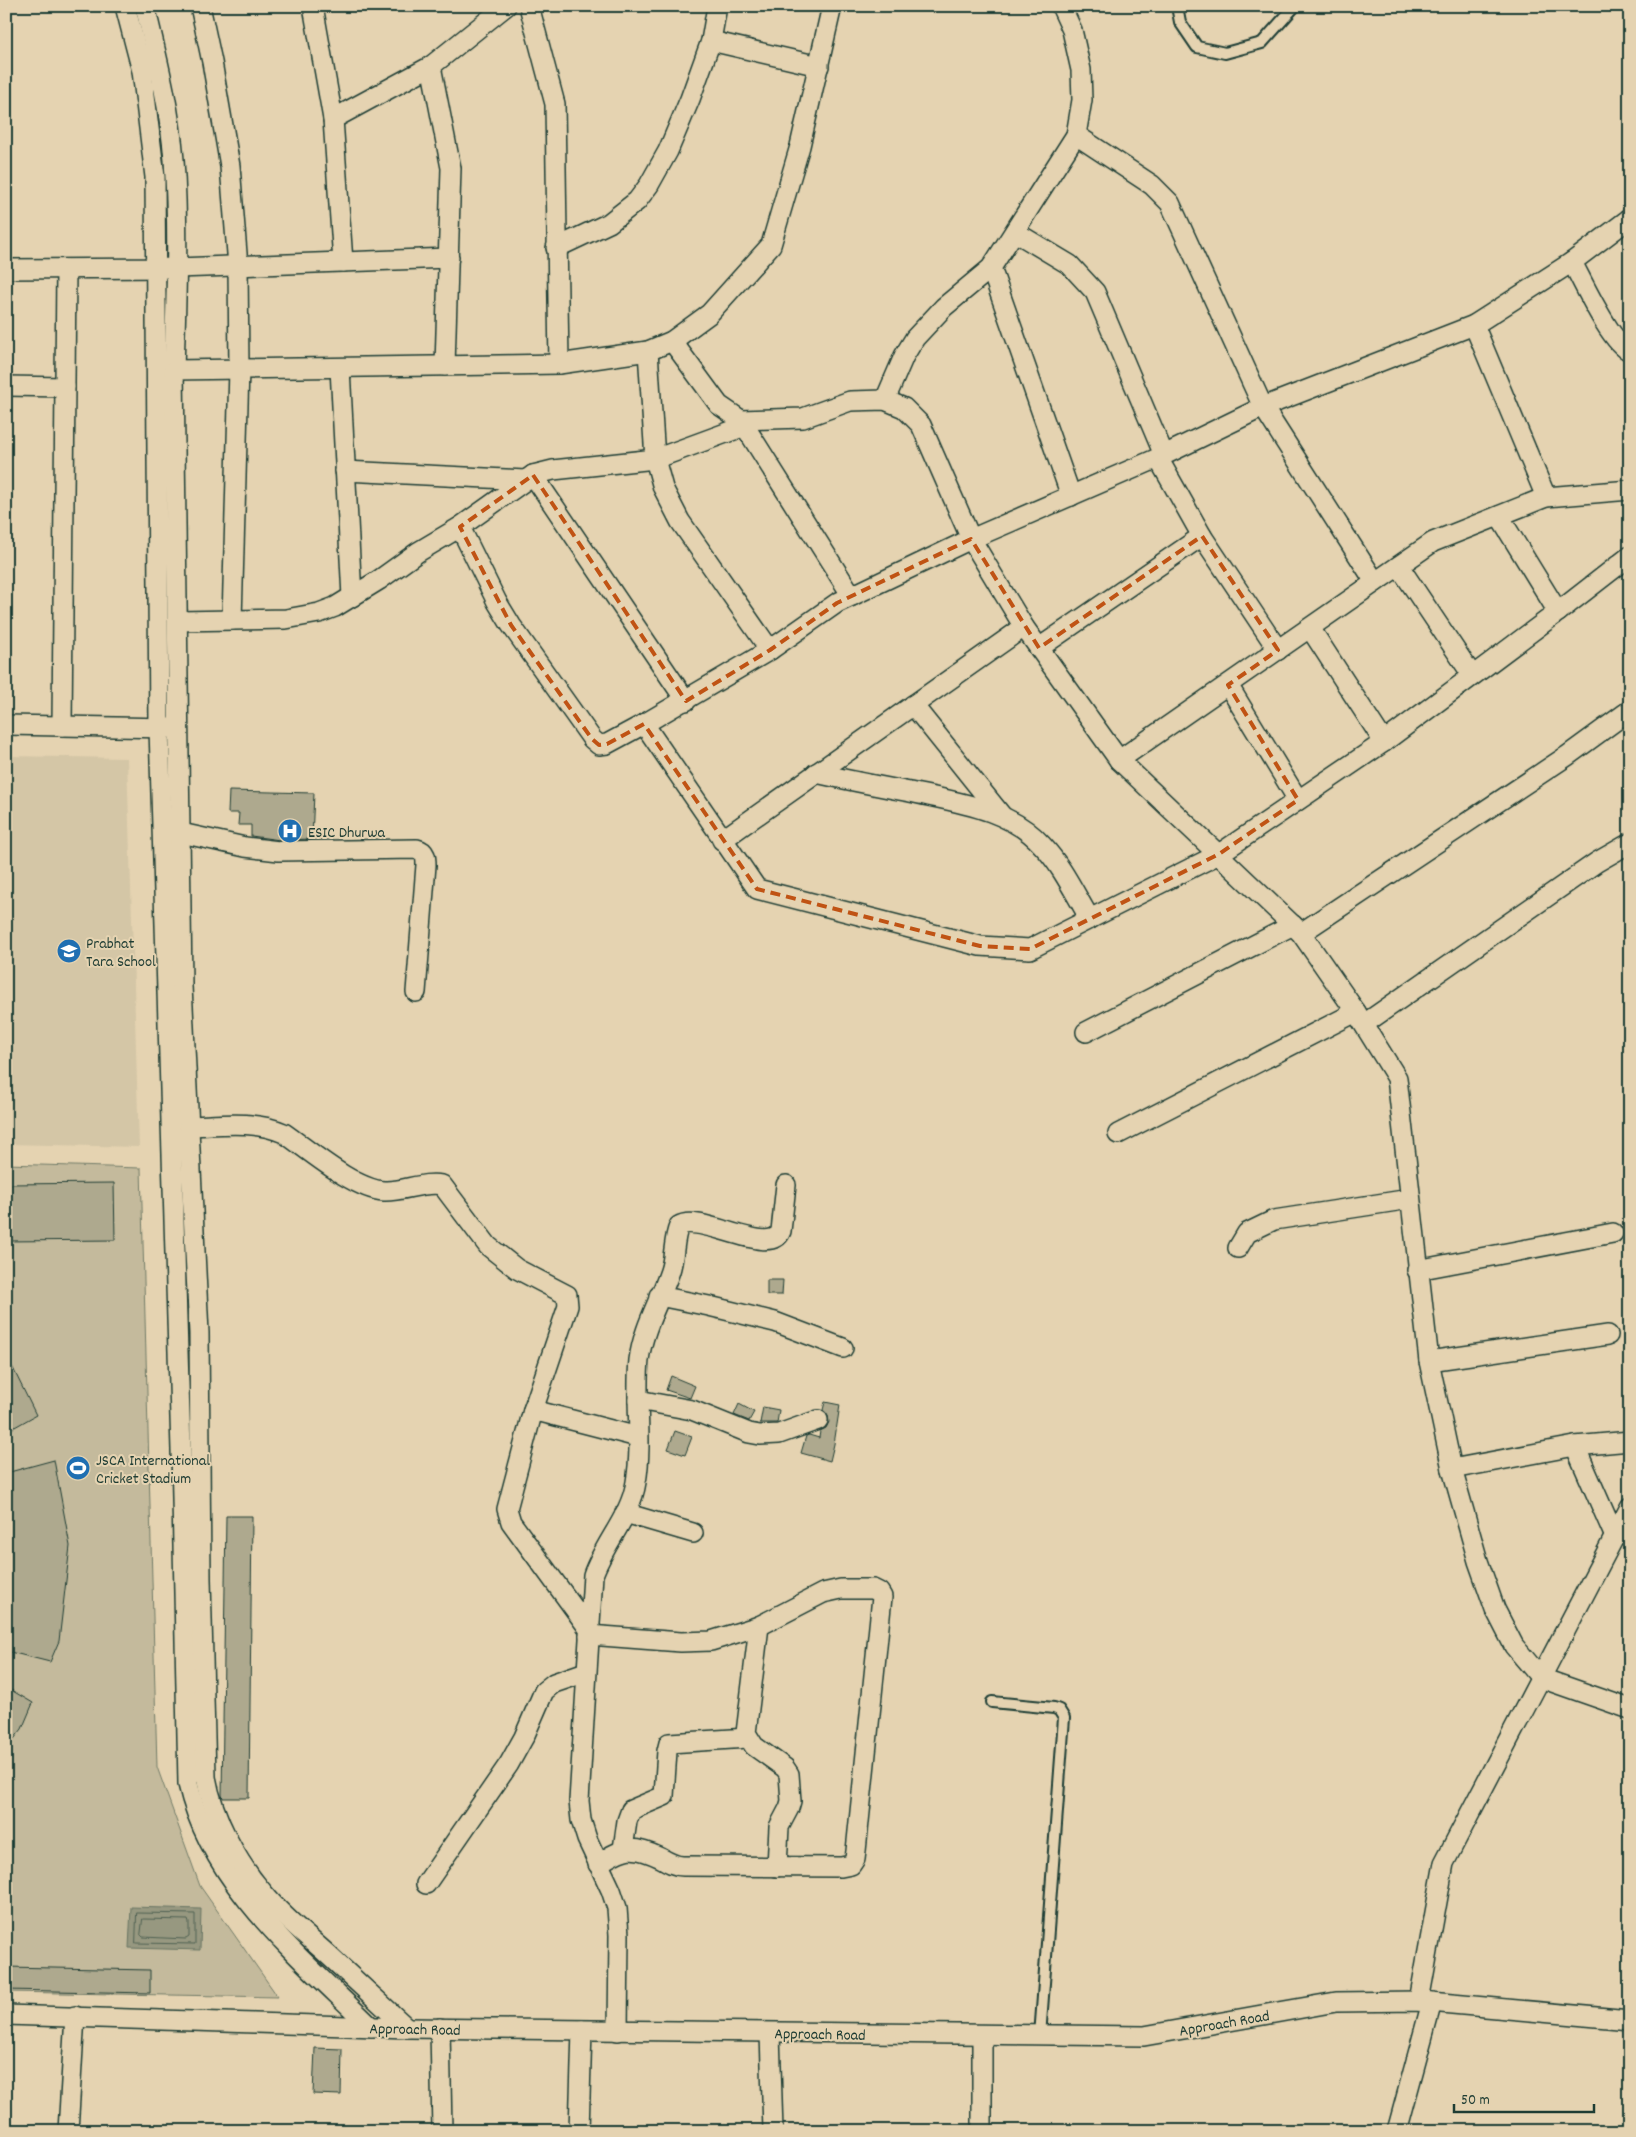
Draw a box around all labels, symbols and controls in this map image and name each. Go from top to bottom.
hospital icon: ESIC Dhurwa [277,818,303,844]
place label: ESIC Dhurwa [308,822,386,845]
place label: Prabhat Tara School [86,933,156,974]
school or university icon: Prabhat Tara School [56,938,82,964]
place label: JSCA International Cricket Stadium [96,1450,210,1491]
sports icon: JSCA International Cricket Stadium [65,1455,91,1481]
street label: Approach Road [1177,2005,1271,2044]
street label: Approach Road [369,2018,461,2043]
street label: Approach Road [774,2023,866,2048]
scale bar [1454,2082,1594,2114]
text: 50 m [1461,2090,1490,2112]

